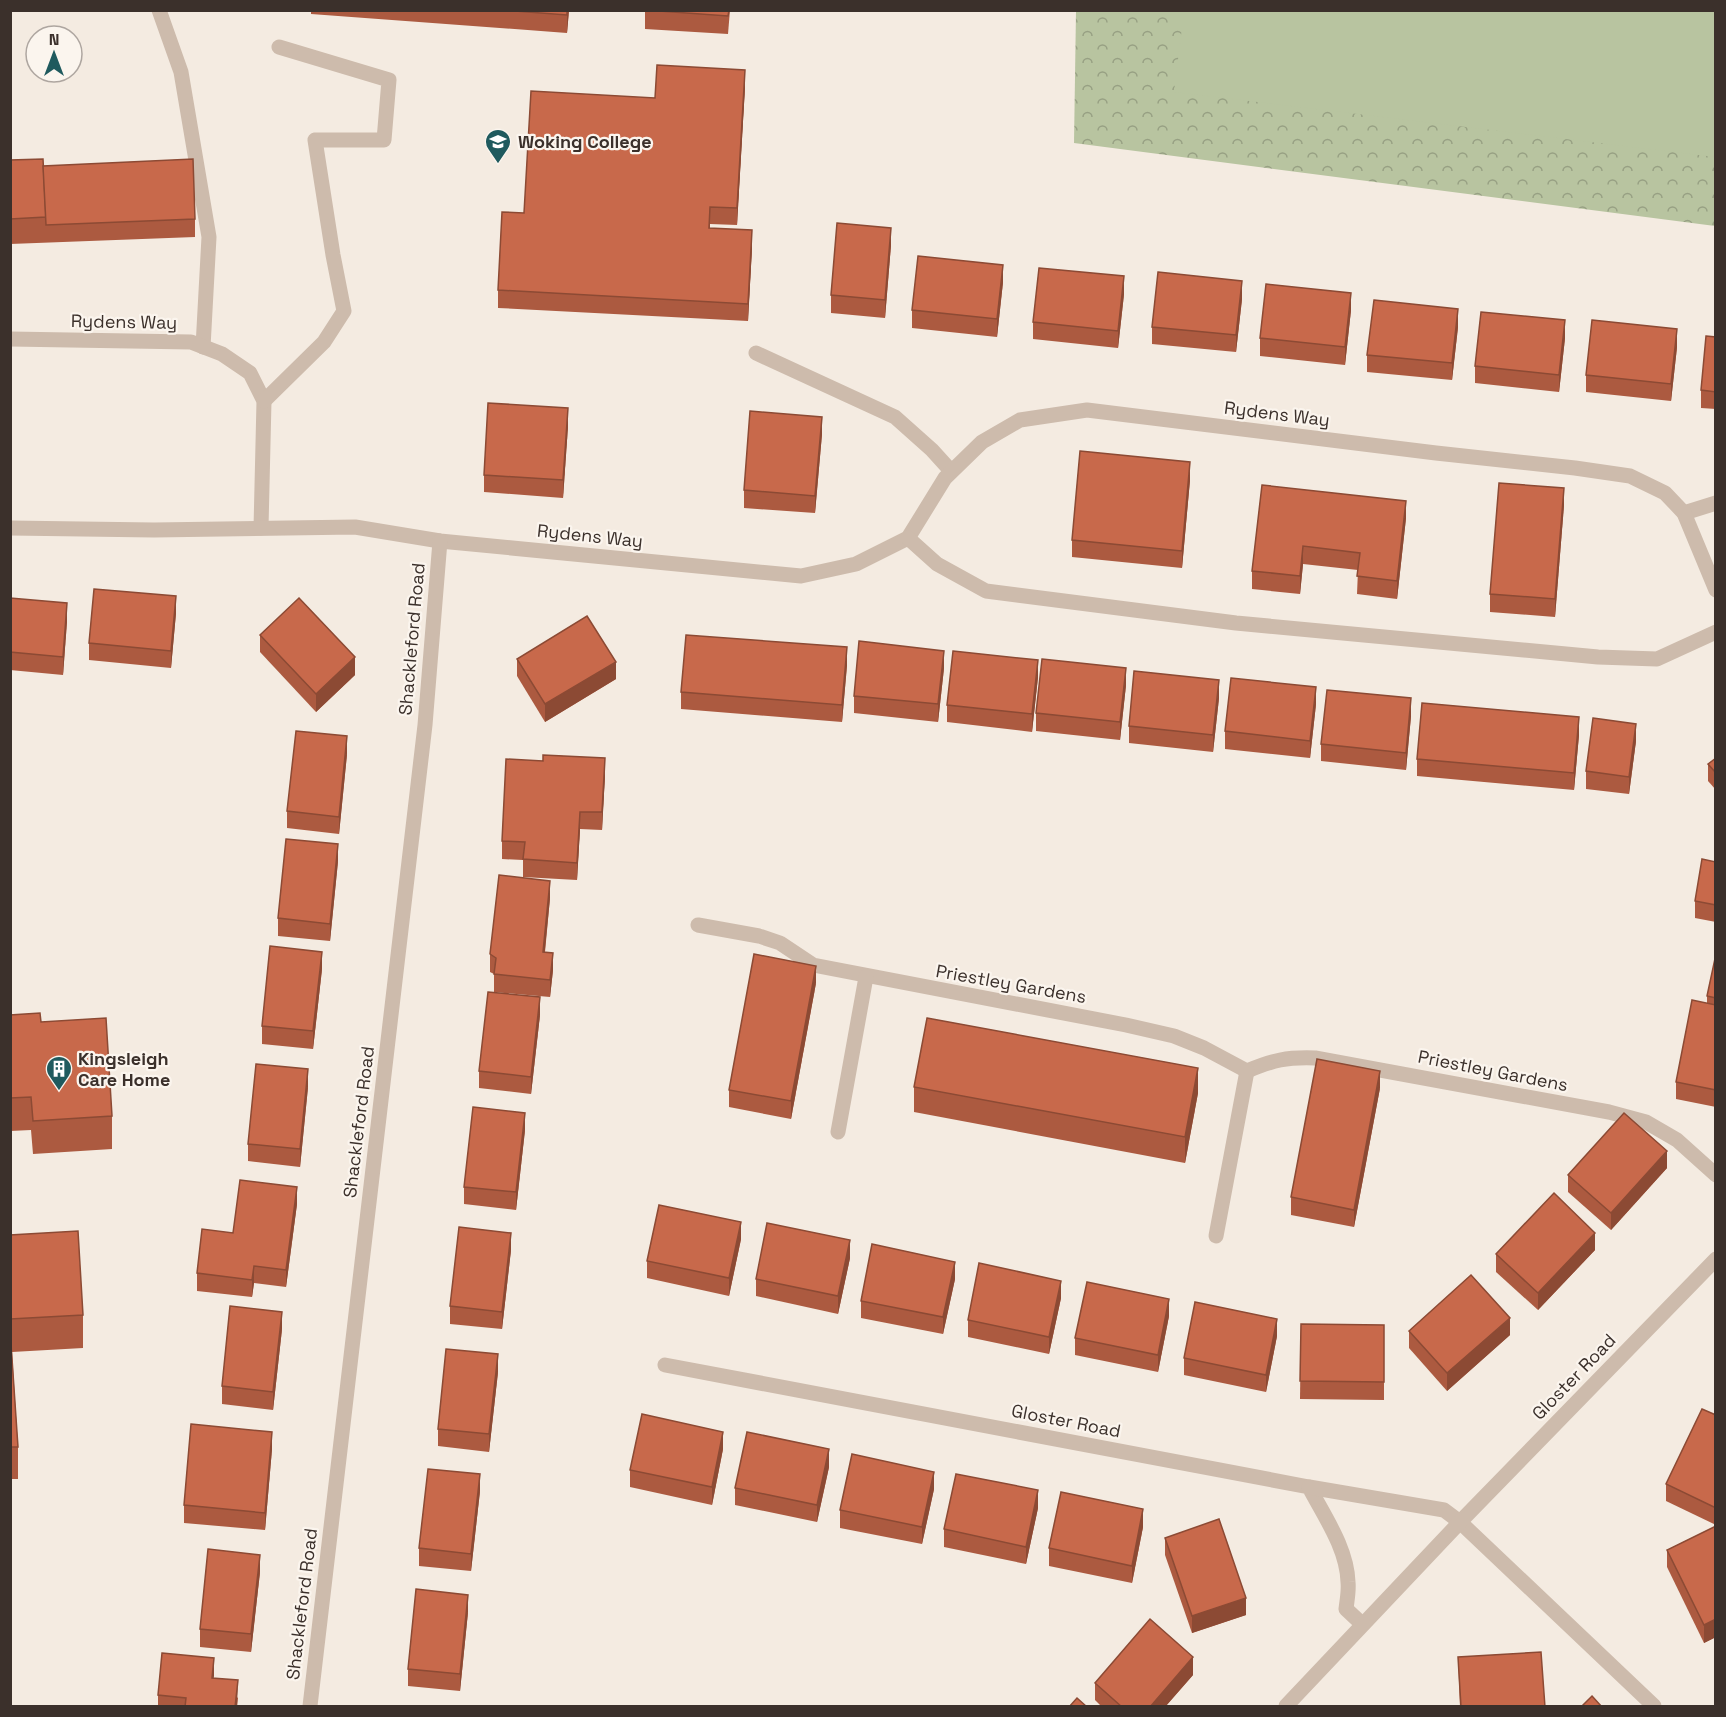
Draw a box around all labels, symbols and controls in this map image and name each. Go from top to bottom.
north arrow [24,24,84,84]
text: N [49,29,59,50]
school or university icon: Woking College [483,127,513,165]
place label: Woking College [518,130,652,153]
street label: Rydens Way [71,309,177,334]
street label: Rydens Way [1223,396,1331,431]
street label: Rydens Way [536,519,644,552]
street label: Shackleford Road [393,562,430,716]
street label: Priestley Gardens [934,959,1088,1008]
street label: Shackleford Road [338,1045,379,1199]
street label: Priestley Gardens [1416,1045,1570,1096]
place label: Kingsleigh Care Home [78,1047,170,1091]
building icon: Kingsleigh Care Home [44,1054,74,1092]
street label: Gloster Road [1527,1329,1620,1425]
street label: Gloster Road [1009,1399,1123,1442]
street label: Shackleford Road [281,1527,322,1681]

